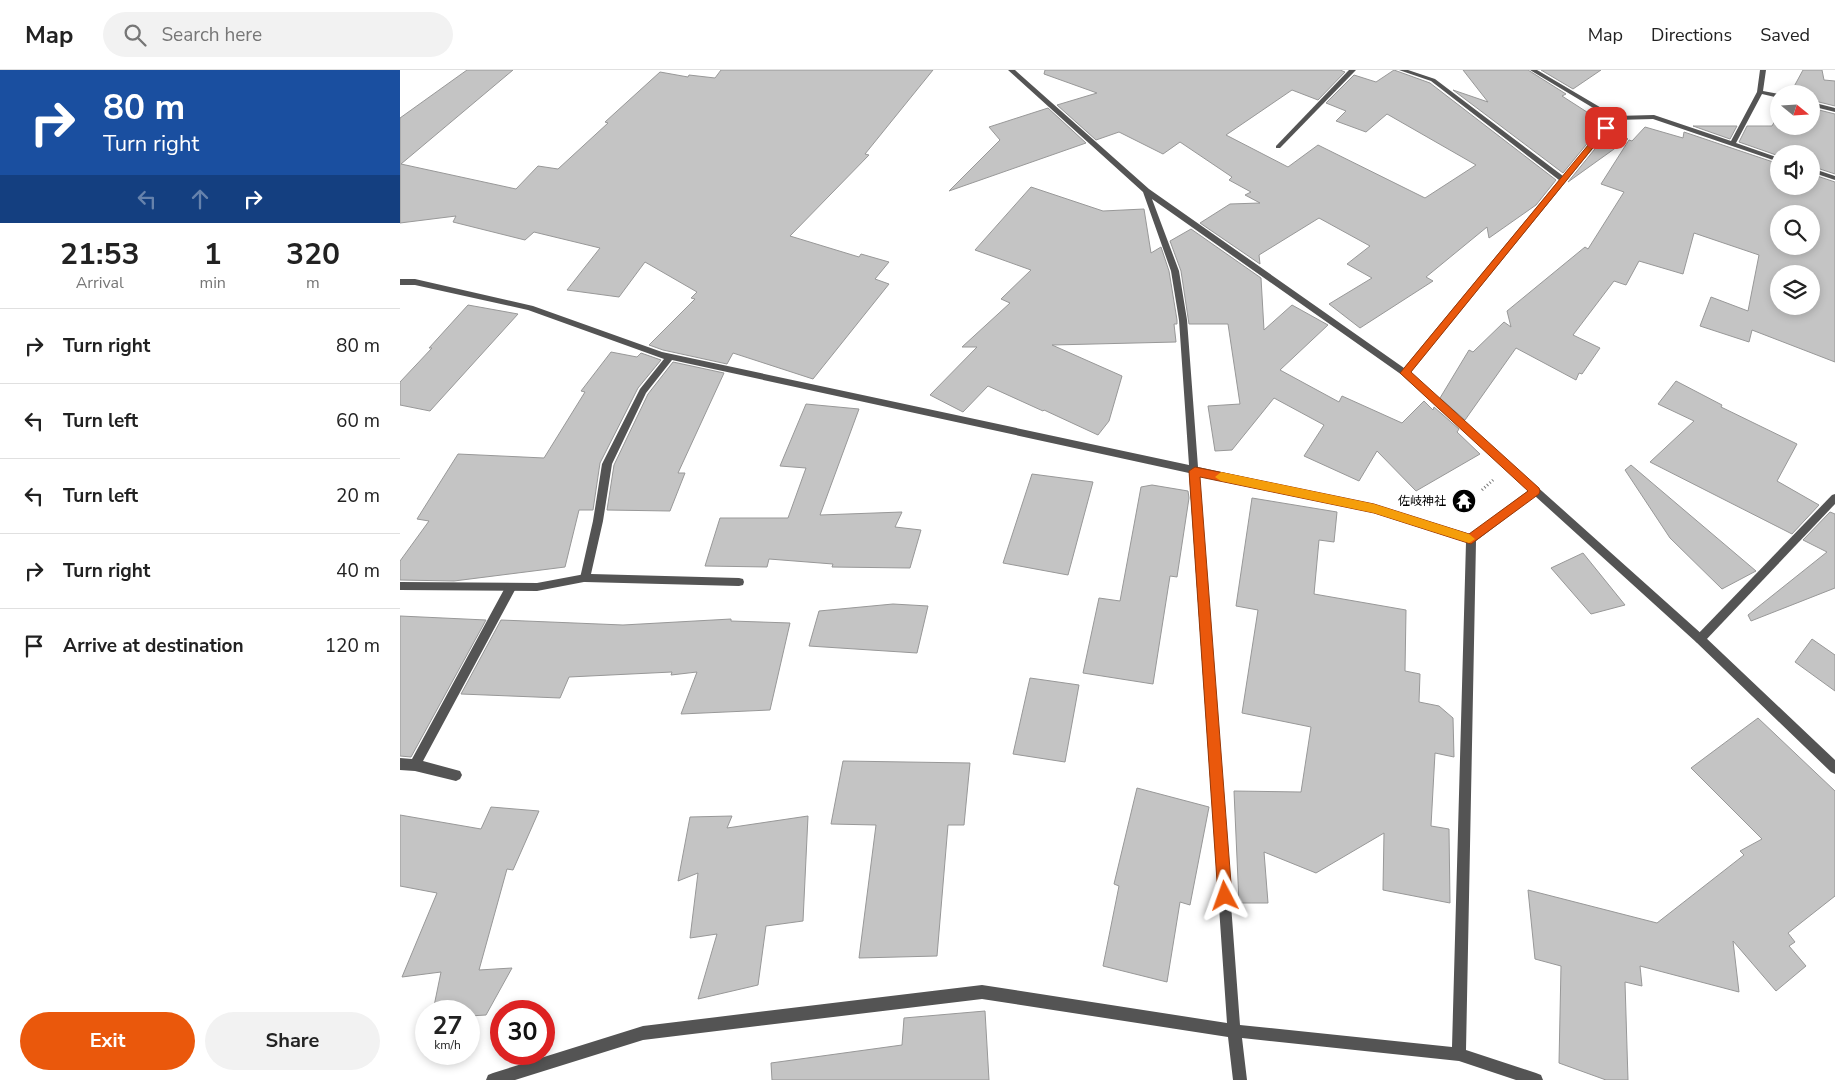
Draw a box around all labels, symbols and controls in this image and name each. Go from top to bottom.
search box [103,12,453,57]
text: Map [25,19,73,51]
icon: search [121,21,149,49]
text: Search here [161,22,262,48]
text: Map [1588,23,1623,47]
text: Directions [1651,23,1732,47]
text: Saved [1760,23,1810,47]
text: 80 m [103,84,185,131]
north arrow [1770,85,1820,135]
map controls [1770,85,1820,315]
icon: right [20,90,85,155]
pin [1585,107,1627,149]
icon: arrive [1592,114,1620,142]
text: Turn right [103,129,199,159]
button: sound [1770,145,1820,195]
icon: left [133,185,161,213]
icon: ahead [186,185,214,213]
icon: right [239,185,267,213]
button: search [1770,205,1820,255]
text: 21:53 [60,234,139,275]
text: 1 [204,234,222,275]
text: 320 [286,234,340,275]
button: layers [1770,265,1820,315]
text: Arrival [76,272,124,294]
text: min [199,272,226,294]
text: m [306,272,320,294]
icon: right [20,332,48,360]
text: Turn right [63,333,150,359]
text: 80 m [336,333,380,359]
icon: left [20,407,48,435]
text: Turn left [63,408,138,434]
text: 60 m [336,408,380,434]
icon: left [20,482,48,510]
text: Turn left [63,483,138,509]
text: 20 m [336,483,380,509]
temple icon: 佐岐神社 [1451,488,1477,514]
place label: 佐岐神社 [1398,493,1446,509]
icon: right [20,557,48,585]
text: Turn right [63,558,150,584]
text: 40 m [336,558,380,584]
icon: arrive [20,632,48,660]
text: Arrive at destination [63,633,244,659]
text: 120 m [325,633,380,659]
position arrow [1198,869,1250,921]
speed limit sign: 30 [490,1000,555,1065]
text: 27 [432,1009,463,1043]
button: Exit [20,1012,195,1070]
button: Share [205,1012,380,1070]
text: km/h [434,1037,461,1053]

